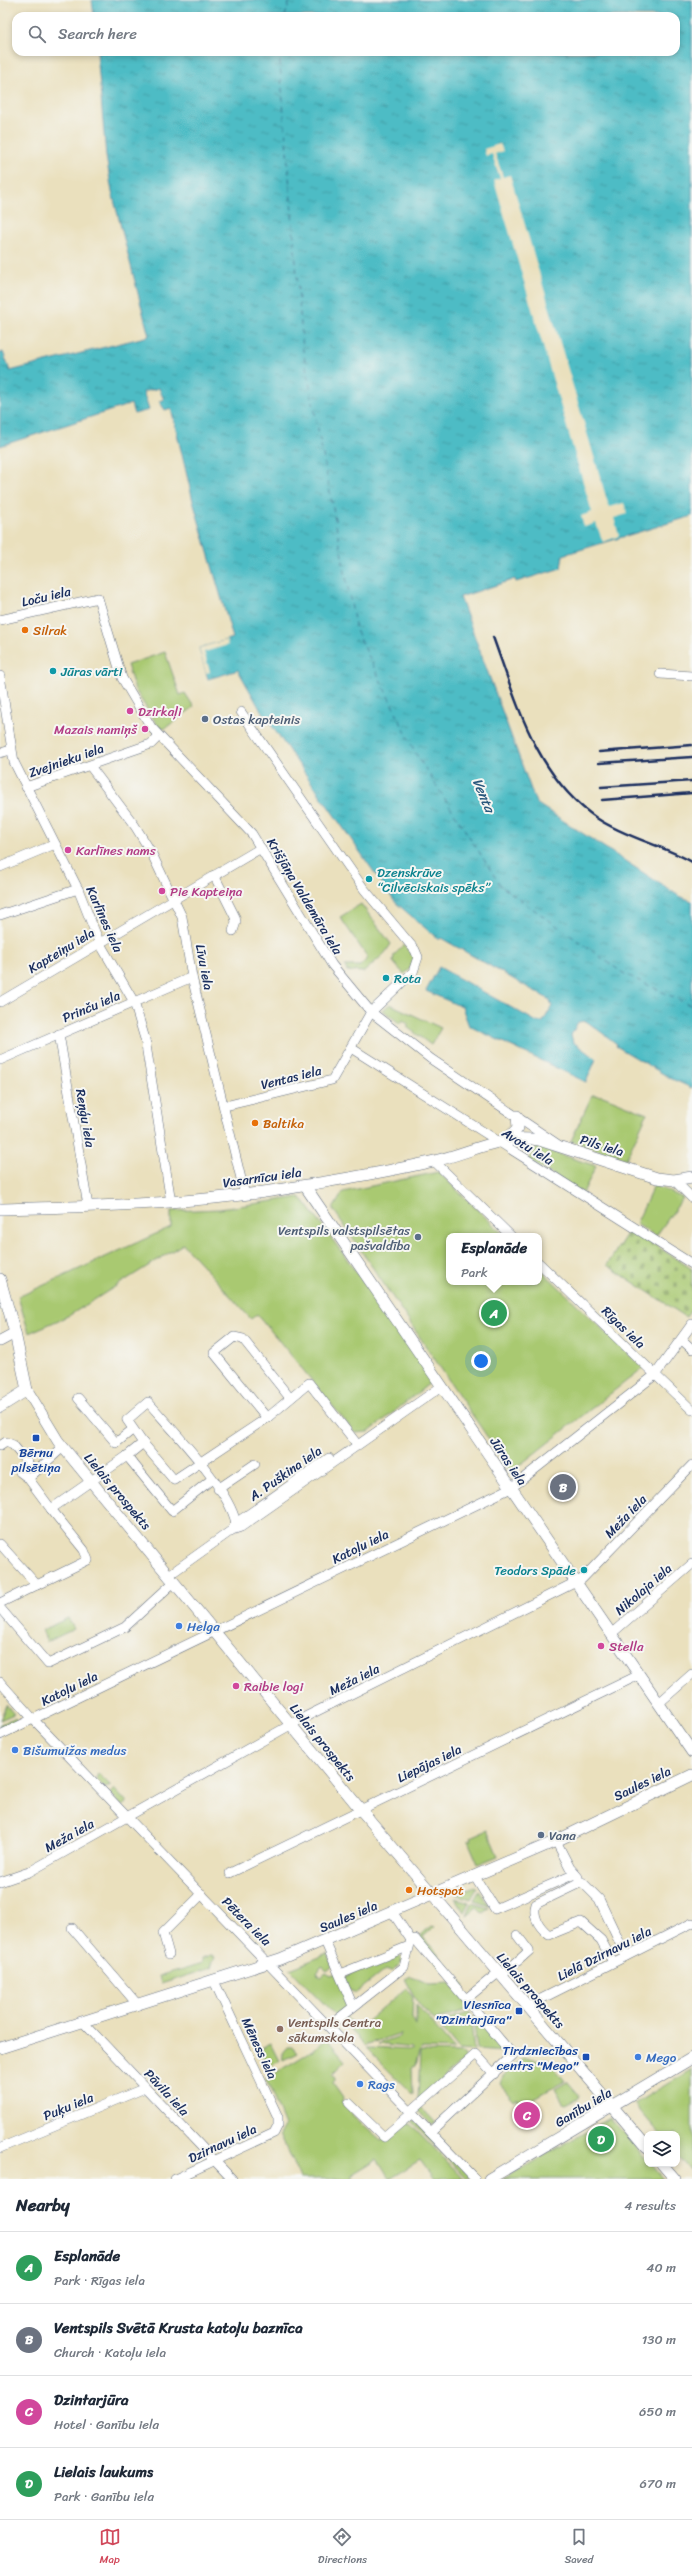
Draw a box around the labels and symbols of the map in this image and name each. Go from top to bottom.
street label: Loču iela [19,580,73,613]
place label: Silrak [33,619,67,642]
marker: Silrak [20,625,30,635]
place label: Jūras vārti [60,660,123,683]
marker: Jūras vārti [48,666,58,676]
place label: Dzirkaļi [138,700,182,723]
marker: Dzirkaļi [125,706,135,716]
place label: Ostas kapteinis [213,708,300,731]
marker: Ostas kapteinis [200,714,210,724]
place label: Mazais namiņš [54,718,138,741]
marker: Mazais namiņš [140,724,150,734]
street label: Zvejnieku iela [25,737,107,784]
water label: Venta [465,774,503,818]
street label: Krišjāņa Valdemāra iela [260,833,349,960]
place label: Karlīnes nams [76,839,157,862]
marker: Karlīnes nams [63,845,73,855]
place label: Dzenskrūve “Cilvēciskais spēks” [377,861,491,899]
marker: Dzenskrūve “Cilvēciskais spēks” [364,874,374,884]
place label: Pie Kapteiņa [170,880,243,903]
street label: Karlīnes iela [80,882,130,957]
marker: Pie Kapteiņa [157,886,167,896]
street label: Kapteiņu iela [23,921,100,980]
street label: Līvu iela [189,942,220,992]
place label: Rota [394,967,421,990]
marker: Rota [381,973,391,983]
street label: Prinču iela [59,984,124,1029]
street label: Ventas iela [258,1059,324,1096]
street label: Reņģu iela [69,1087,102,1150]
place label: Baltika [263,1112,305,1135]
marker: Baltika [250,1118,260,1128]
street label: Avotu iela [496,1121,559,1172]
street label: Pils iela [577,1128,627,1163]
street label: Vasarnīcu iela [221,1161,303,1194]
place label: Ventspils valstspilsētas pašvaldība [278,1219,411,1257]
marker: Ventspils valstspilsētas pašvaldība [413,1232,423,1242]
pin: A [481,1298,507,1328]
street label: Rīgas iela [596,1300,651,1355]
your location [471,1351,491,1371]
street label: Jūras iela [483,1431,534,1491]
marker: Bērnu pilsētiņa [31,1433,41,1443]
street label: A. Puškina iela [243,1439,327,1508]
place label: Bērnu pilsētiņa [11,1441,61,1479]
street label: Lielais prospekts [78,1447,157,1536]
pin: B [550,1472,576,1502]
street label: Meža iela [598,1489,653,1544]
street label: Katoļu iela [328,1522,393,1570]
street label: Nikolaja iela [609,1557,678,1621]
place label: Teodors Spāde [494,1559,576,1582]
marker: Teodors Spāde [579,1565,589,1575]
place label: Helga [187,1615,220,1638]
marker: Helga [174,1621,184,1631]
place label: Stella [609,1635,644,1658]
marker: Stella [596,1641,606,1651]
street label: Meža iela [325,1657,384,1702]
street label: Katoļu iela [37,1664,102,1712]
place label: Raibie logi [244,1675,304,1698]
marker: Raibie logi [231,1681,241,1691]
street label: Lielais prospekts [284,1698,362,1787]
street label: Liepājas iela [393,1738,466,1789]
place label: Bišumuižas medus [23,1739,126,1762]
marker: Bišumuižas medus [10,1745,20,1755]
street label: Saules iela [610,1759,675,1807]
street label: Meža iela [40,1812,99,1859]
place label: Vana [549,1824,576,1847]
marker: Vana [536,1830,546,1840]
place label: Hotspot [417,1879,464,1902]
marker: Hotspot [404,1885,414,1895]
street label: Pētera iela [216,1891,277,1952]
street label: Saules iela [315,1894,381,1939]
street label: Lielā Dzirnavu iela [553,1920,656,1987]
street label: Lielais prospekts [491,1947,571,2034]
place label: Viesnīca "Dzintarjūra" [436,1993,513,2031]
marker: Viesnīca "Dzintarjūra" [514,2006,524,2016]
place label: Ventspils Centra sākumskola [287,2011,382,2049]
street label: Mēness iela [235,2014,284,2083]
marker: Ventspils Centra sākumskola [275,2024,285,2034]
place label: Tirdzniecības centrs "Mego" [497,2039,580,2077]
place label: Mego [646,2046,677,2069]
marker: Tirdzniecības centrs "Mego" [581,2052,591,2062]
marker: Mego [633,2052,643,2062]
street label: Pāvila iela [138,2063,195,2122]
place label: Rags [368,2073,395,2096]
marker: Rags [355,2079,365,2089]
street label: Ganību iela [550,2081,617,2134]
street label: Puķu iela [39,2086,97,2127]
pin: C [514,2100,540,2130]
street label: Dzirnavu iela [184,2117,261,2169]
pin: D [588,2124,614,2154]

